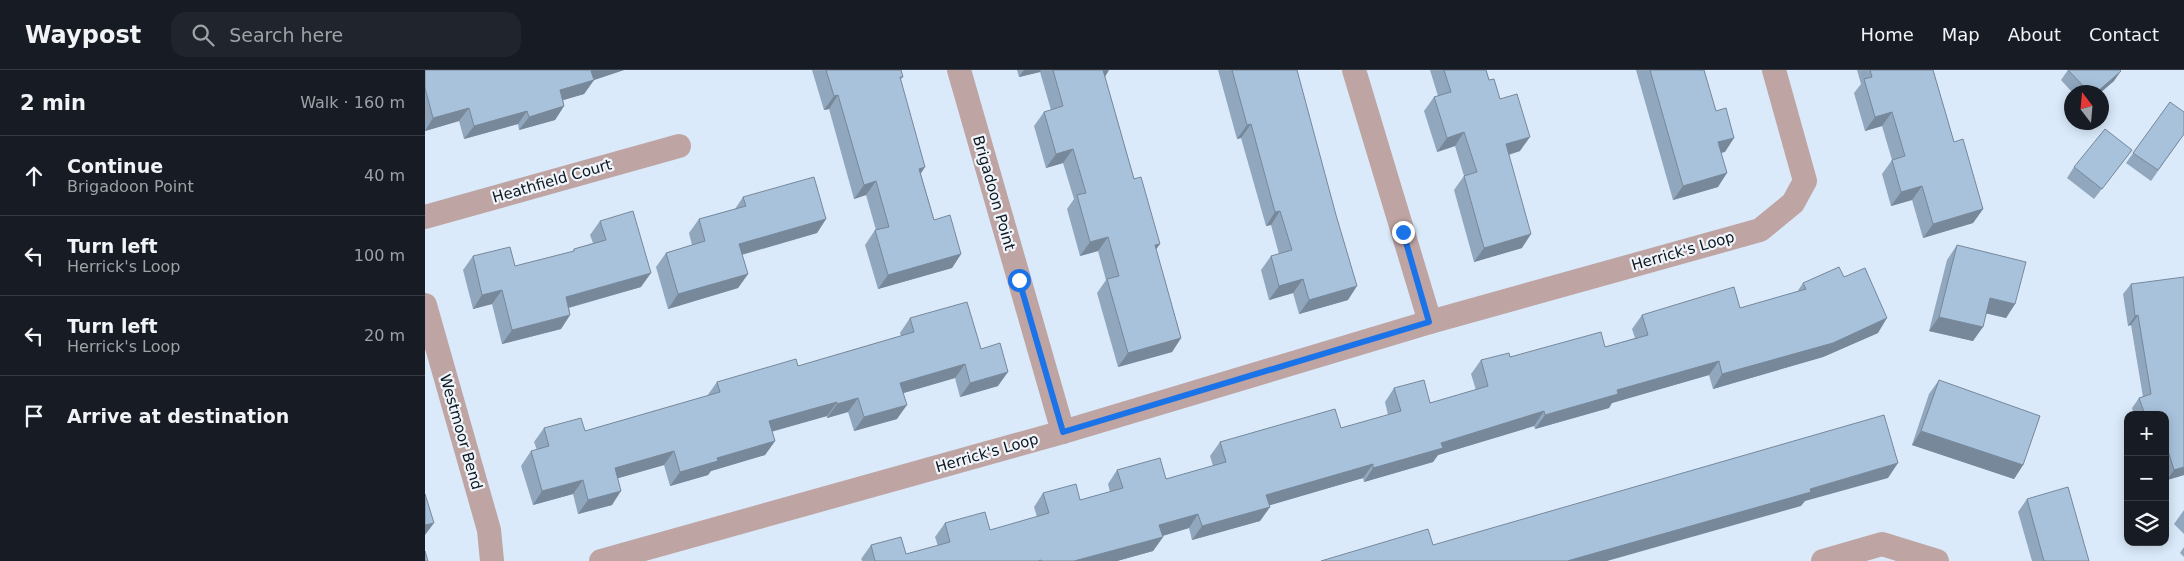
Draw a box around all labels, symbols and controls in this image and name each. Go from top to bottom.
search box [171,12,521,57]
text: Waypost [25,21,141,49]
icon: search [189,21,217,49]
text: Search here [229,24,343,46]
text: Home [1861,24,1914,45]
text: Map [1942,24,1980,45]
text: About [2008,24,2061,45]
text: Contact [2089,24,2159,45]
north arrow [2064,85,2109,130]
text: 2 min [20,91,86,115]
text: Walk · 160 m [300,93,405,112]
street label: Brigadoon Point [969,133,1019,253]
text: Continue [67,155,163,177]
street label: Heathfield Court [490,155,614,207]
icon: ahead [20,162,48,190]
text: 40 m [364,166,405,185]
text: Brigadoon Point [67,177,194,196]
route end [1392,221,1415,244]
street label: Herrick's Loop [1629,228,1737,274]
text: Turn left [67,235,158,257]
icon: left [20,242,48,270]
text: 100 m [354,246,405,265]
text: Herrick's Loop [67,257,180,276]
route start [1008,269,1031,292]
text: Turn left [67,315,158,337]
icon: left [20,322,48,350]
text: 20 m [364,326,405,345]
text: Herrick's Loop [67,337,180,356]
street label: Westmoor Bend [436,372,486,492]
icon: arrive [20,402,48,430]
text: Arrive at destination [67,405,289,427]
map controls [2124,411,2169,546]
button: + [2124,411,2169,456]
street label: Herrick's Loop [933,430,1041,476]
button: − [2124,456,2169,501]
button: layers [2124,501,2169,546]

